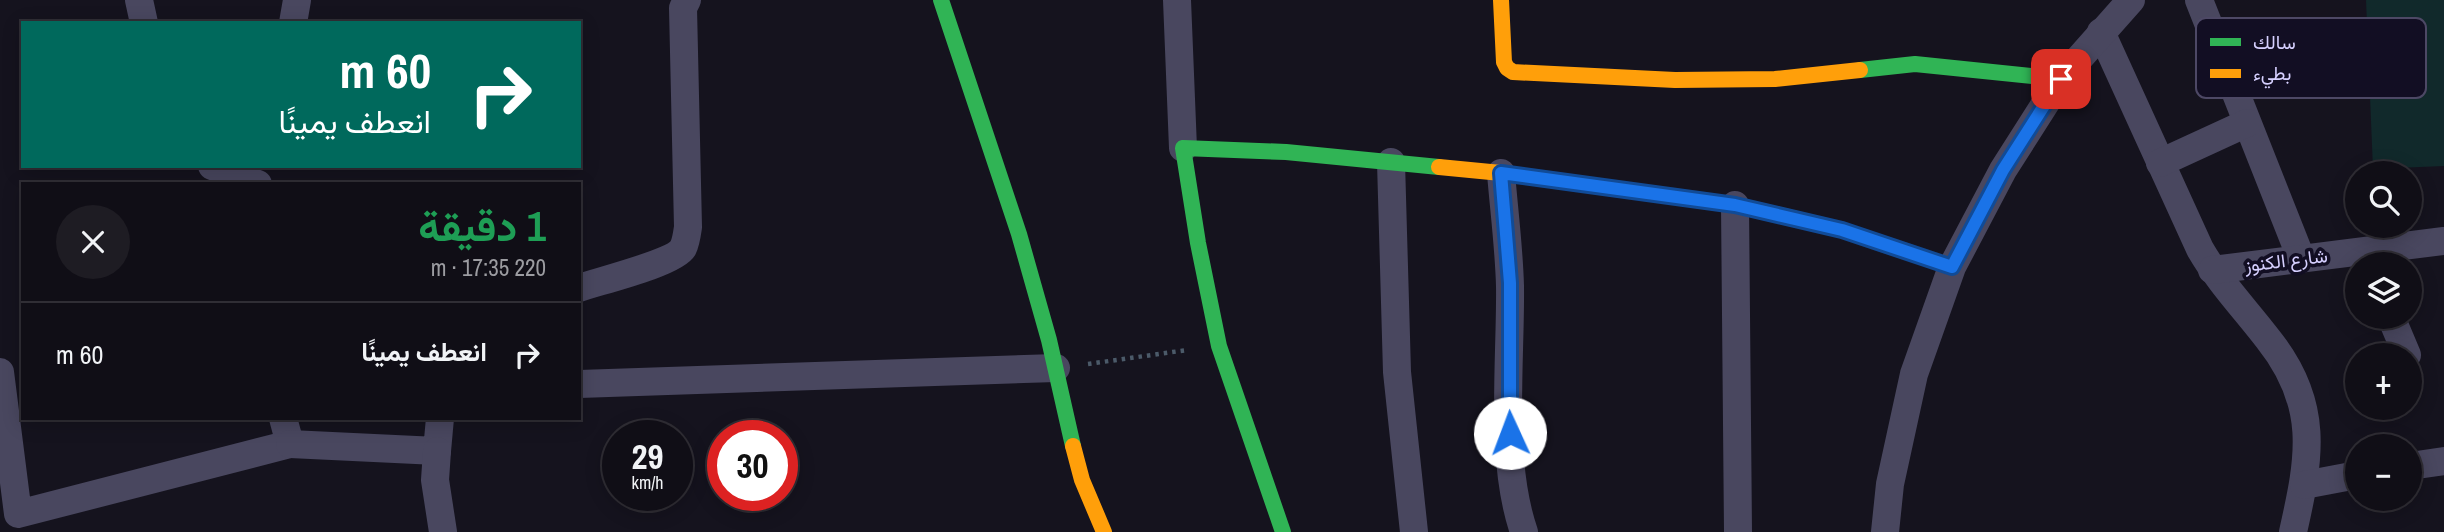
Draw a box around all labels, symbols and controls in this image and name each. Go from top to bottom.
legend [2196,18,2426,98]
text: سالك [2253,29,2296,55]
text: 60 m [339,37,431,103]
icon: right [455,49,546,140]
pin [2031,49,2091,109]
icon: arrive [2042,60,2080,98]
text: بطيء [2253,60,2291,89]
text: انعطف يمينًا [278,100,431,143]
map controls [2345,161,2422,511]
button: search [2345,161,2422,238]
text: 1 دقيقة [418,198,546,254]
button: close [56,205,130,279]
street label: شارع الكنوز [2242,242,2329,278]
text: 220 m · 17:35 [431,252,546,283]
button: layers [2345,252,2422,329]
text: انعطف يمينًا [361,334,487,369]
icon: right [508,336,546,374]
text: 60 m [56,337,103,372]
button: + [2345,343,2422,420]
position arrow [1473,396,1547,470]
speed limit sign: 30 [707,420,798,511]
text: 29 [632,433,663,480]
button: − [2345,434,2422,511]
text: km/h [632,470,664,495]

